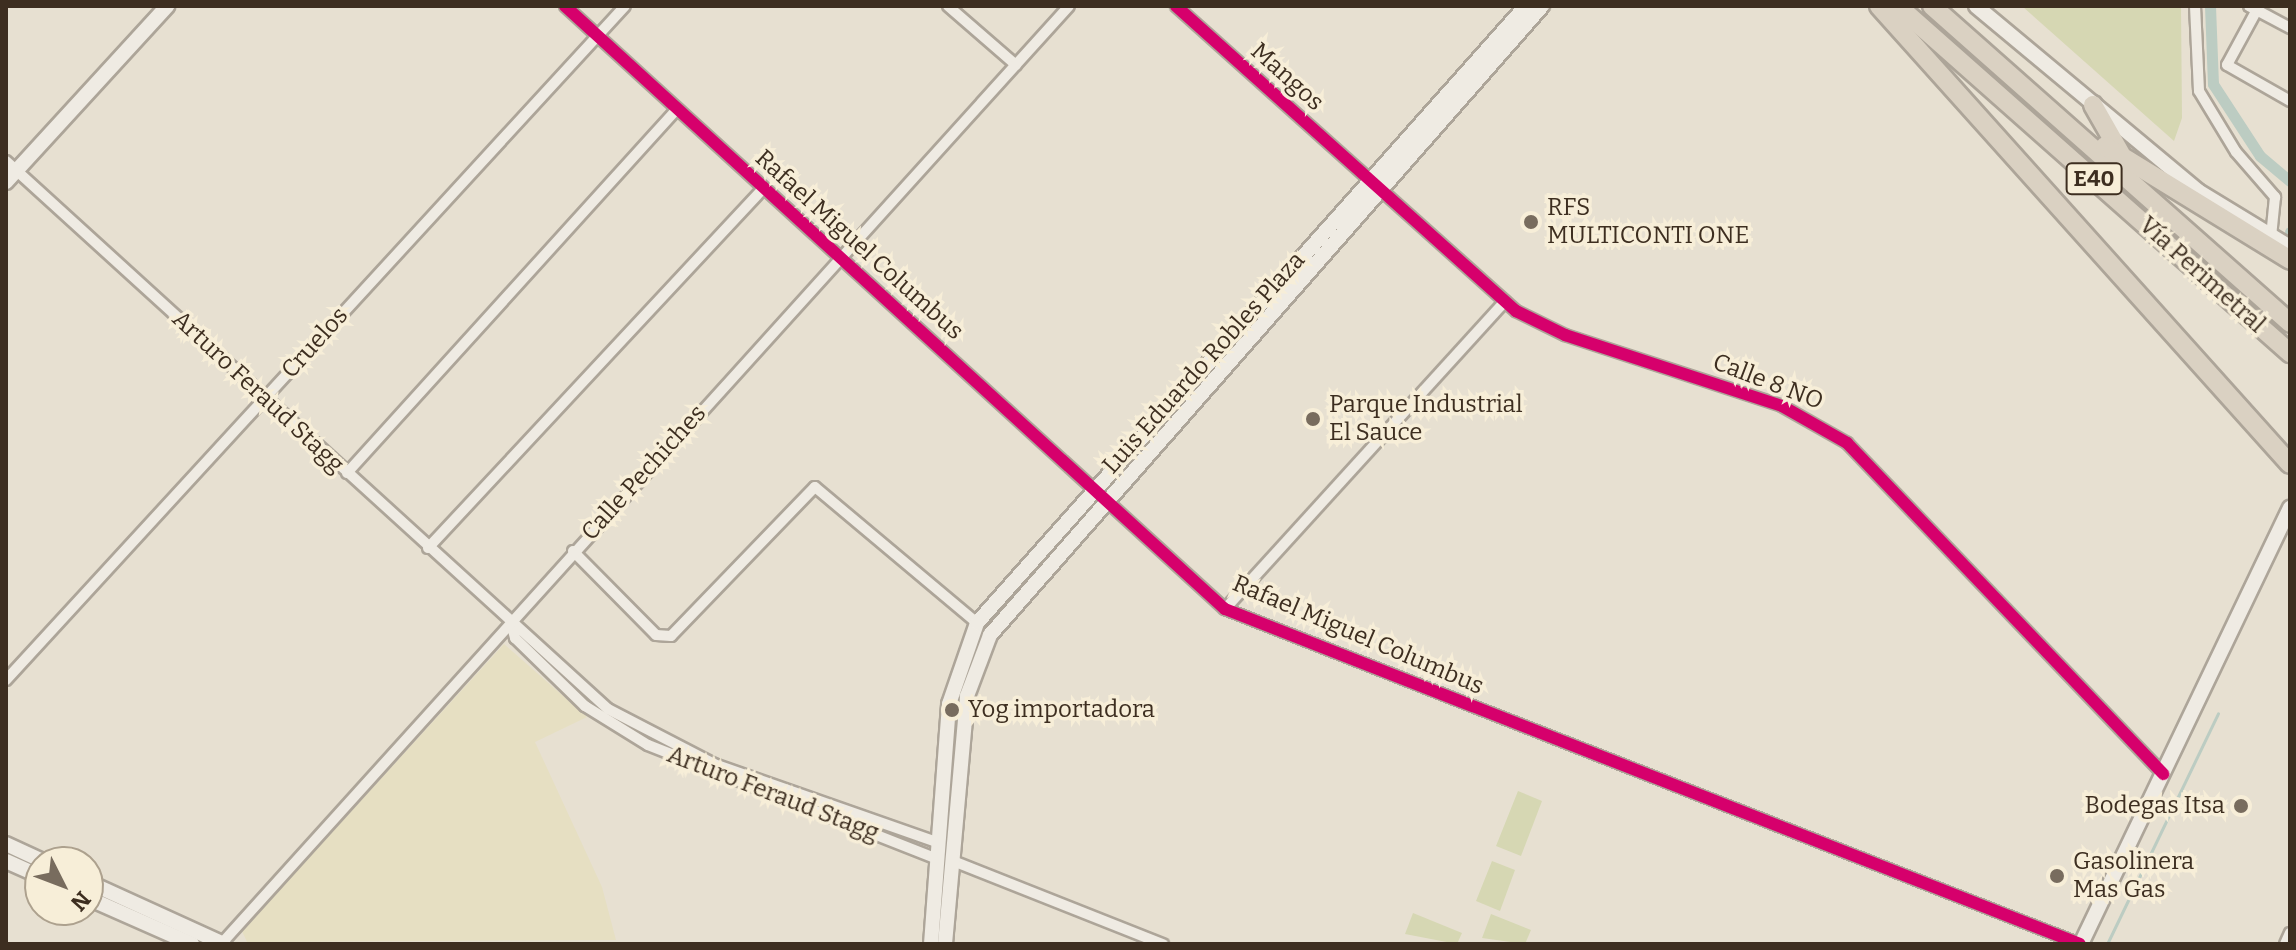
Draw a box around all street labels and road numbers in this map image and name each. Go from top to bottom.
street label: Mangos [1245,37,1329,117]
street label: Rafael Miguel Columbus [749,144,969,346]
road number: E40 [2064,161,2124,197]
street label: Vía Perimetral [2133,211,2271,339]
street label: Luis Eduardo Robles Plaza [1097,246,1311,480]
street label: Cruelos [276,302,354,384]
street label: Arturo Feraud Stagg [166,305,350,479]
street label: Calle 8 NO [1709,348,1827,416]
street label: Calle Pechiches [576,399,712,547]
street label: Rafael Miguel Columbus [1228,569,1488,701]
street label: Arturo Feraud Stagg [663,740,883,848]

